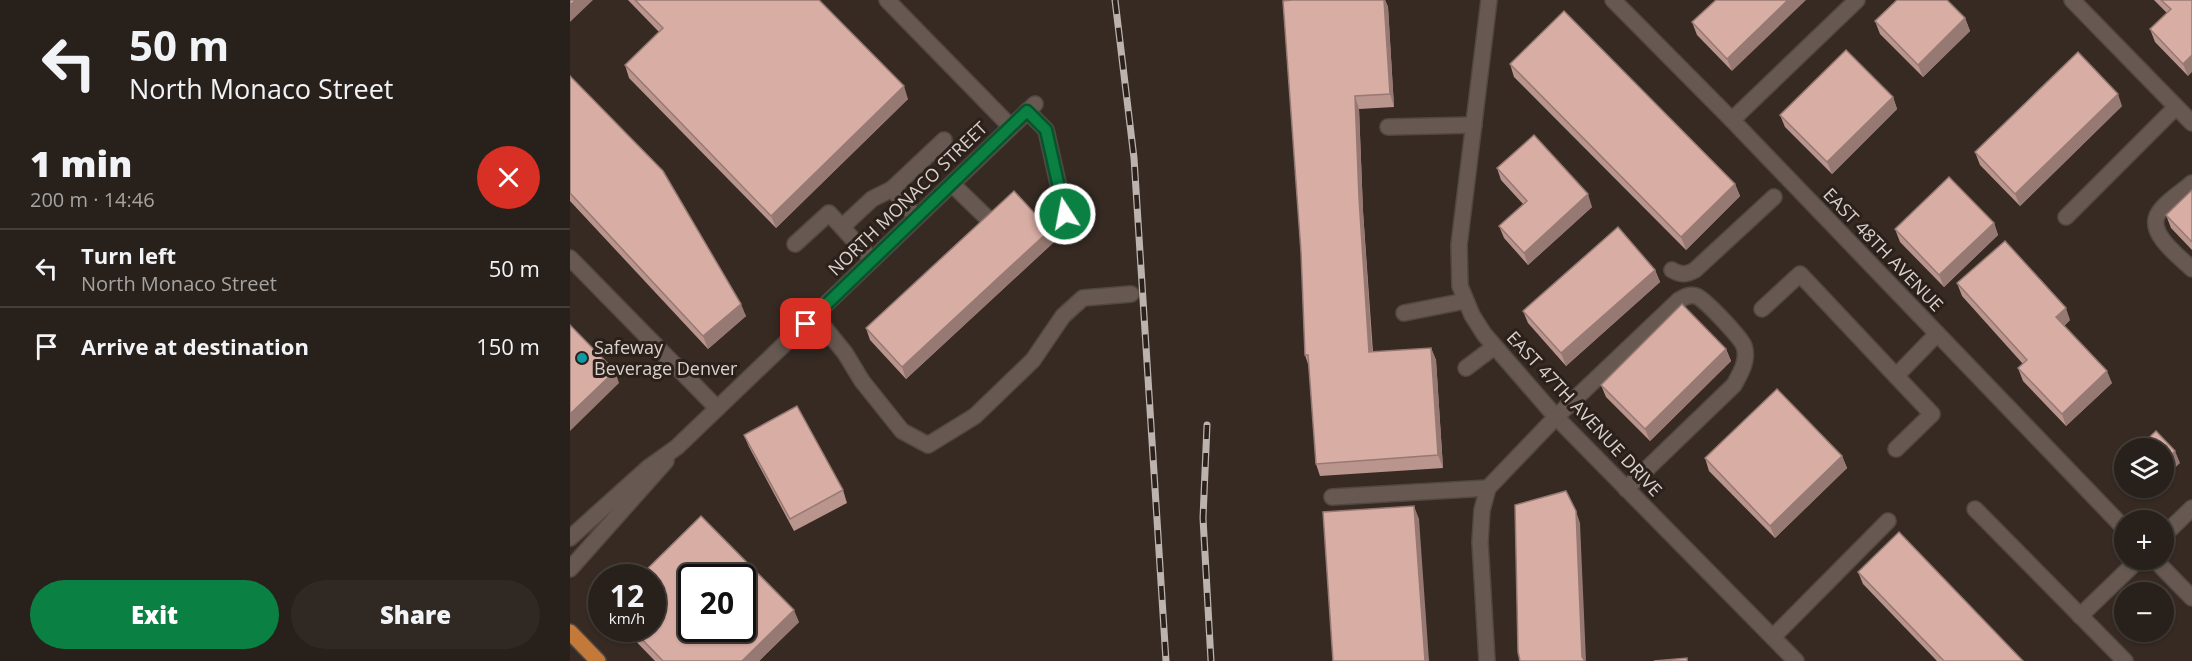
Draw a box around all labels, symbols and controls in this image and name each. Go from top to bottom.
text: 50 m [129,16,229,73]
icon: left [30,24,108,102]
text: North Monaco Street [129,70,394,107]
street label: NORTH MONACO STREET [823,116,992,281]
text: 1 min [30,139,132,188]
button: close [477,146,540,209]
position arrow [1033,182,1097,246]
street label: EAST 48TH AVENUE [1818,182,1949,316]
text: 200 m · 14:46 [30,186,155,213]
text: Turn left [81,240,176,270]
icon: left [30,252,63,285]
text: 50 m [489,253,540,283]
text: North Monaco Street [81,270,277,297]
pin [780,298,831,349]
icon: arrive [789,307,822,340]
street label: EAST 47TH AVENUE DRIVE [1502,326,1668,501]
icon: arrive [30,330,63,363]
text: Arrive at destination [81,331,309,361]
text: 150 m [476,331,540,361]
place label: Safeway Beverage Denver [594,335,738,380]
marker: Safeway Beverage Denver [575,351,589,365]
map controls [2114,438,2174,642]
button: layers [2114,438,2174,498]
button: + [2114,510,2174,570]
speed limit sign: 20 [678,564,756,642]
text: 12 [610,575,644,616]
button: Exit [30,580,279,649]
button: Share [291,580,540,649]
button: − [2114,582,2174,642]
text: km/h [609,608,645,628]

